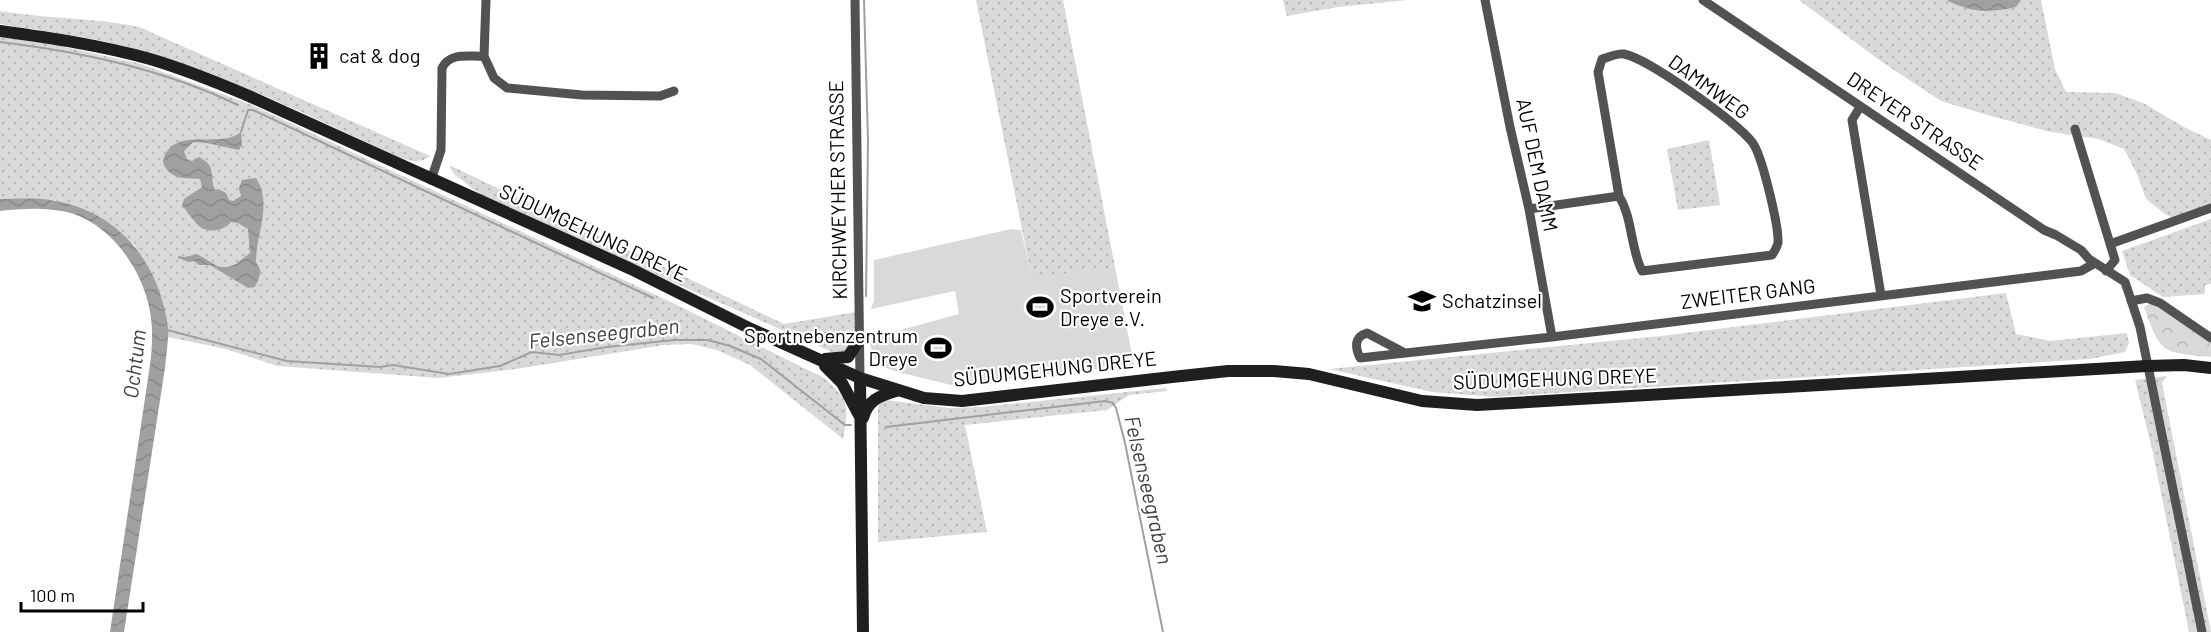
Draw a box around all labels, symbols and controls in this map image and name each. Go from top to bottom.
building icon: cat & dog [304,41,334,71]
place label: cat & dog [339,43,421,67]
street label: DAMMWEG [1664,49,1755,124]
street label: DREYER STRASSE [1843,66,1988,174]
street label: KIRCHWEYHER STRASSE [823,80,851,300]
street label: AUF DEM DAMM [1512,96,1564,234]
street label: SÜDUMGEHUNG DREYE [496,178,691,286]
street label: ZWEITER GANG [1679,273,1817,313]
place label: Sportverein Dreye e.V. [1060,283,1162,330]
school or university icon: Schatzinsel [1407,286,1437,316]
place label: Schatzinsel [1442,288,1542,312]
sports icon: Sportverein Dreye e.V. [1025,292,1055,322]
water label: Felsenseegraben [527,312,680,353]
place label: Sportnebenzentrum Dreye [744,323,918,370]
water label: Ochtum [117,328,150,400]
sports icon: Sportnebenzentrum Dreye [923,333,953,363]
street label: SÜDUMGEHUNG DREYE [952,345,1158,391]
street label: SÜDUMGEHUNG DREYE [1452,362,1657,394]
water label: Felsenseegraben [1120,413,1179,566]
scale bar [21,575,142,613]
text: 100 m [30,584,75,606]

